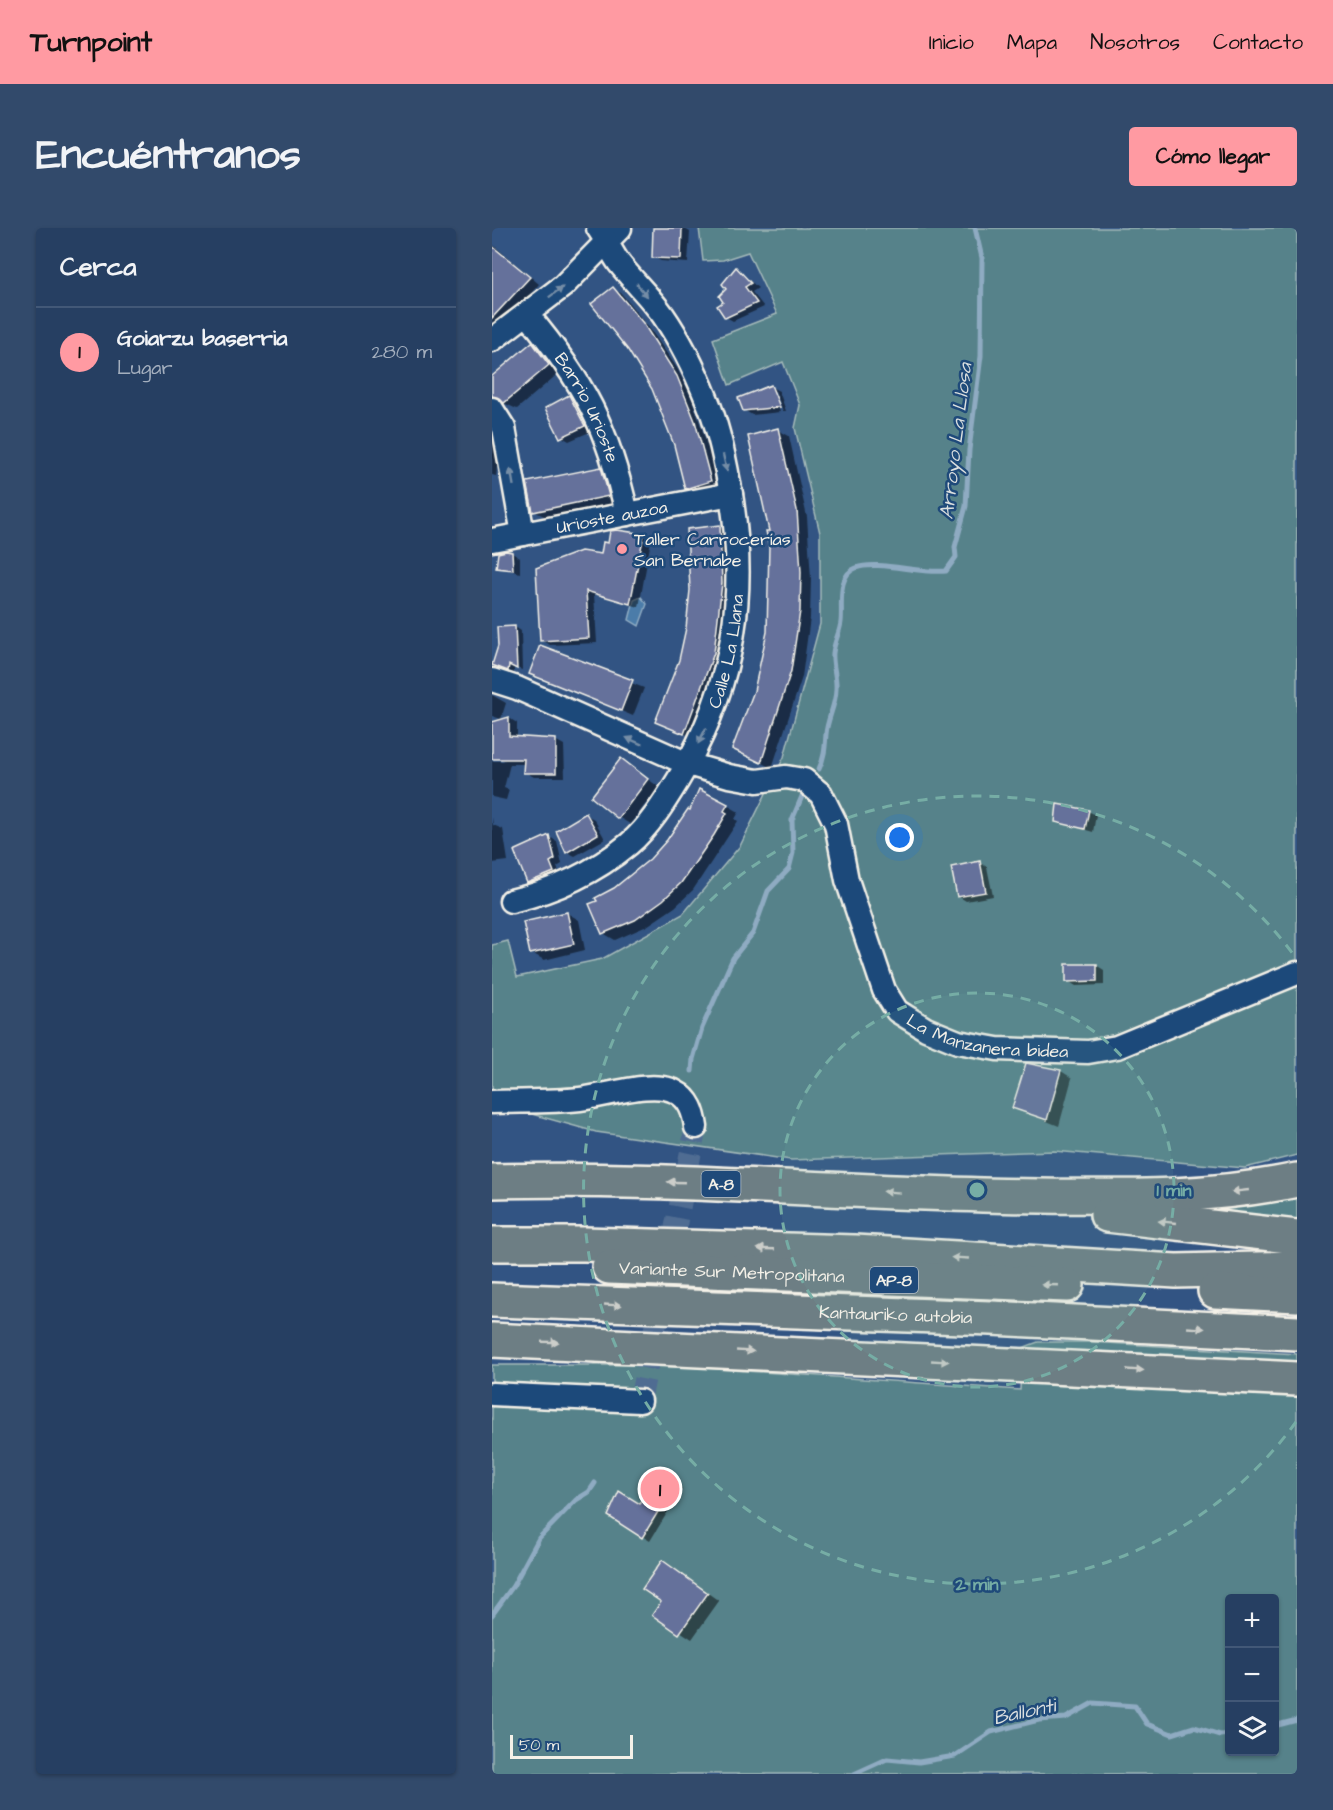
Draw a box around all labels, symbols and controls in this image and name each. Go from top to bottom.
text: Turnpoint [30,23,152,62]
text: Inicio [929,28,974,57]
text: Mapa [1007,28,1057,57]
text: Nosotros [1090,28,1180,57]
text: Contacto [1213,28,1303,57]
text: Encuéntranos [36,127,301,185]
button: Cómo llegar [1129,127,1297,186]
text: Cerca [60,249,137,285]
one-way arrow [635,282,648,297]
one-way arrow [547,286,563,298]
text: Goiarzu baserria [117,323,287,354]
text: 1 [78,338,81,366]
text: 280 m [371,338,432,366]
street label: Barrio Urioste [548,348,625,466]
text: Lugar [117,354,173,382]
water label: Arroyo La Llosa [933,361,981,521]
one-way arrow [721,454,730,473]
one-way arrow [508,467,517,486]
street label: Urioste auzoa [554,495,670,540]
place label: Taller Carrocerías San Bernabe [634,527,791,573]
marker: Taller Carrocerías San Bernabe [615,542,629,556]
street label: Calle La Llana [702,594,750,712]
one-way arrow [697,727,707,744]
one-way arrow [625,735,643,745]
your location [885,823,914,852]
street label: La Manzanera bidea [902,1008,1069,1064]
road number: A-8 [702,1171,740,1197]
one-way arrow [667,1178,686,1187]
text: 1 min [1156,1178,1192,1203]
centre of rings [967,1180,987,1200]
one-way arrow [1230,1186,1249,1196]
one-way arrow [882,1187,901,1197]
one-way arrow [1157,1217,1176,1227]
one-way arrow [756,1245,775,1254]
one-way arrow [951,1253,970,1262]
street label: Variante Sur Metropolitana [619,1255,845,1289]
road number: AP-8 [870,1267,918,1293]
one-way arrow [1040,1280,1059,1290]
street label: Kantauriko autobia [819,1300,973,1330]
one-way arrow [604,1301,623,1310]
one-way arrow [1187,1324,1206,1333]
one-way arrow [541,1338,560,1347]
one-way arrow [736,1347,755,1356]
one-way arrow [931,1356,950,1365]
one-way arrow [1125,1365,1144,1374]
pin: 1 [640,1466,680,1512]
text: 2 min [954,1572,999,1597]
map controls [1225,1594,1279,1756]
button: + [1225,1594,1279,1648]
button: − [1225,1648,1279,1702]
water label: Ballonti [990,1691,1061,1732]
button: layers [1225,1702,1279,1756]
scale bar [510,1732,633,1760]
text: 50 m [519,1734,559,1756]

